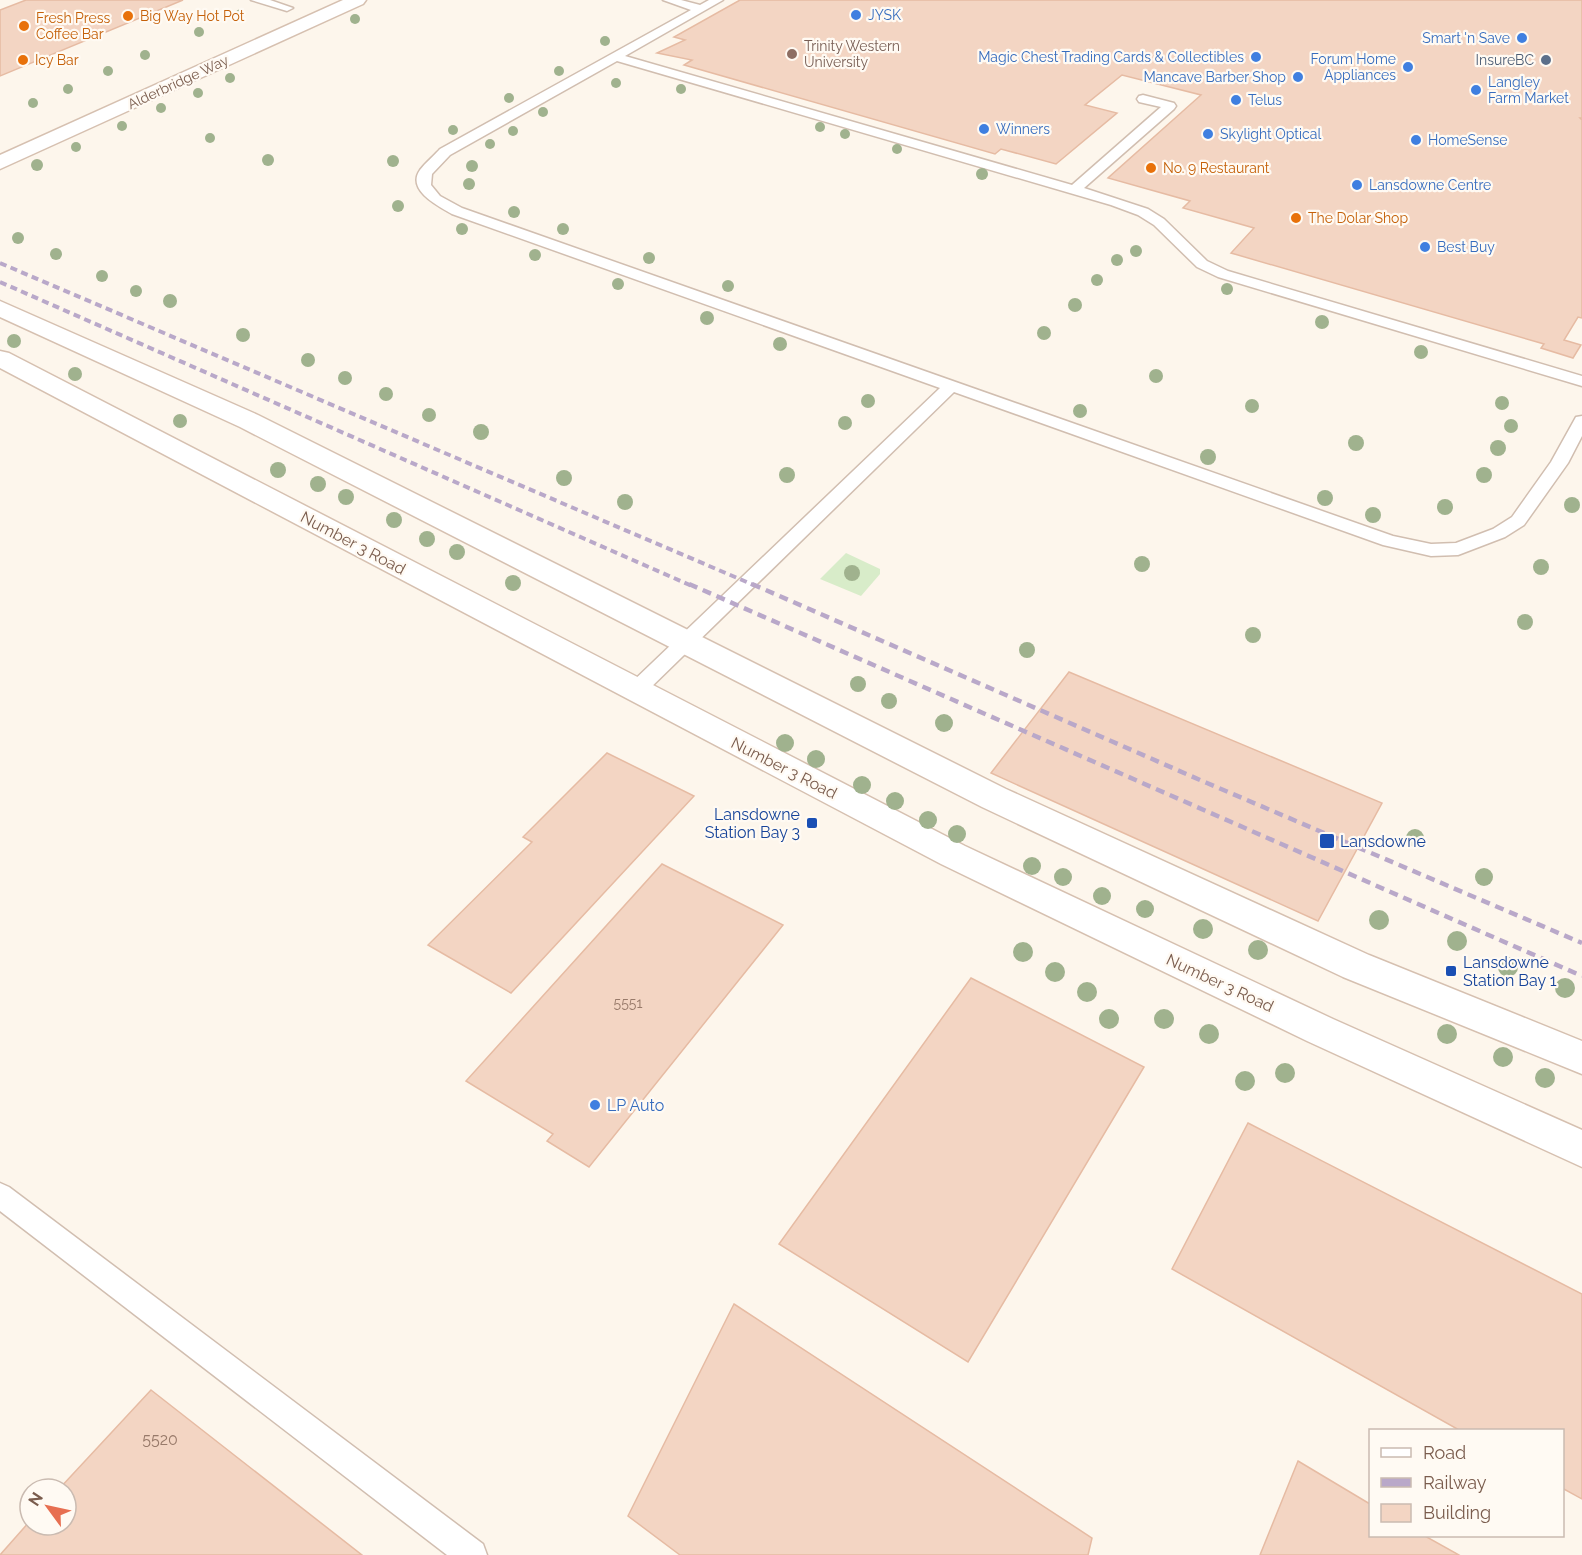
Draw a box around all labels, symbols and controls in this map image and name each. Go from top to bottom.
place label: JYSK [868,7,901,23]
place label: Big Way Hot Pot [140,8,245,24]
marker: JYSK [849,8,863,22]
marker: Big Way Hot Pot [121,9,135,23]
place label: Fresh Press Coffee Bar [36,10,110,42]
marker: Fresh Press Coffee Bar [17,19,31,33]
place label: Smart 'n Save [1422,30,1510,46]
marker: Smart 'n Save [1515,31,1529,45]
place label: Trinity Western University [804,38,900,70]
marker: Trinity Western University [785,47,799,61]
place label: Magic Chest Trading Cards & Collectibles [978,49,1244,65]
marker: Magic Chest Trading Cards & Collectibles [1249,50,1263,64]
street label: Alderbridge Way [125,51,231,112]
place label: Forum Home Appliances [1311,51,1396,83]
place label: Icy Bar [35,52,79,68]
place label: InsureBC [1476,52,1534,68]
marker: Icy Bar [16,53,30,67]
marker: InsureBC [1539,53,1553,67]
marker: Forum Home Appliances [1401,60,1415,74]
place label: Mancave Barber Shop [1143,69,1286,85]
marker: Mancave Barber Shop [1291,70,1305,84]
place label: Langley Farm Market [1488,74,1569,106]
marker: Langley Farm Market [1469,83,1483,97]
place label: Telus [1248,92,1282,108]
marker: Telus [1229,93,1243,107]
place label: Winners [996,121,1050,137]
marker: Winners [977,122,991,136]
place label: Skylight Optical [1220,126,1321,142]
marker: Skylight Optical [1201,127,1215,141]
place label: HomeSense [1428,132,1507,148]
marker: HomeSense [1409,133,1423,147]
place label: No. 9 Restaurant [1163,160,1270,176]
marker: No. 9 Restaurant [1144,161,1158,175]
place label: Lansdowne Centre [1369,177,1491,193]
marker: Lansdowne Centre [1350,178,1364,192]
place label: The Dolar Shop [1308,210,1408,226]
marker: The Dolar Shop [1289,211,1303,225]
place label: Best Buy [1437,239,1495,255]
marker: Best Buy [1418,240,1432,254]
street label: Number 3 Road [297,507,409,579]
street label: Number 3 Road [728,733,840,803]
place label: Lansdowne Station Bay 3 [705,805,800,842]
marker: Lansdowne Station Bay 3 [805,816,819,830]
marker: Lansdowne [1318,832,1336,850]
place label: Lansdowne [1340,832,1426,851]
street label: Number 3 Road [1163,950,1277,1016]
place label: Lansdowne Station Bay 1 [1463,953,1557,990]
marker: Lansdowne Station Bay 1 [1444,964,1458,978]
house number: 5551 [614,995,642,1011]
place label: LP Auto [607,1096,664,1115]
marker: LP Auto [588,1098,602,1112]
legend [1369,1429,1564,1537]
house number: 5520 [142,1430,178,1449]
text: Road [1423,1442,1466,1463]
text: Railway [1423,1472,1487,1493]
north arrow [18,1477,78,1537]
text: N [25,1489,47,1509]
text: Building [1423,1502,1491,1523]

